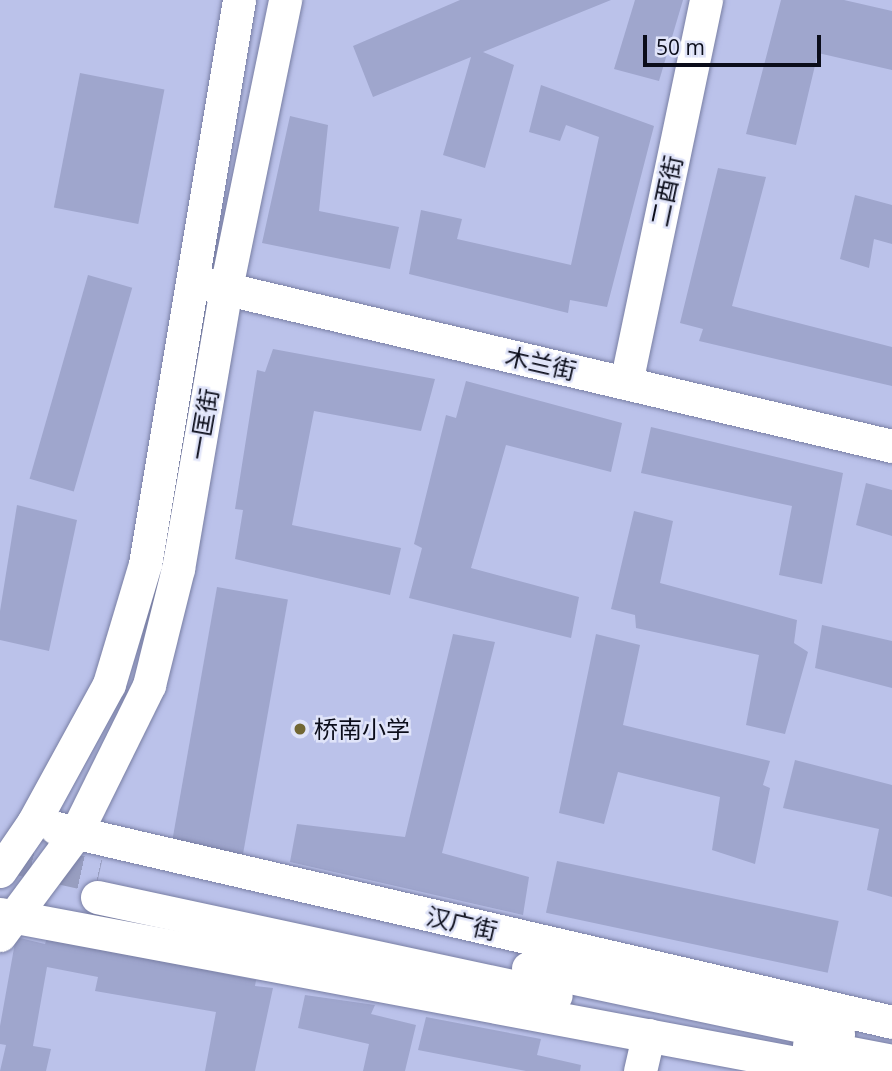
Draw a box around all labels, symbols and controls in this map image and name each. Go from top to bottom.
scale bar [647,21,826,65]
text: 50 m [656,33,705,61]
street label: 二酉街 [644,153,688,229]
street label: 木兰街 [503,341,579,385]
street label: 一匡街 [183,386,223,462]
place label: 桥南小学 [314,715,410,743]
marker: 桥南小学 [292,721,308,737]
street label: 汉广街 [424,901,500,945]

